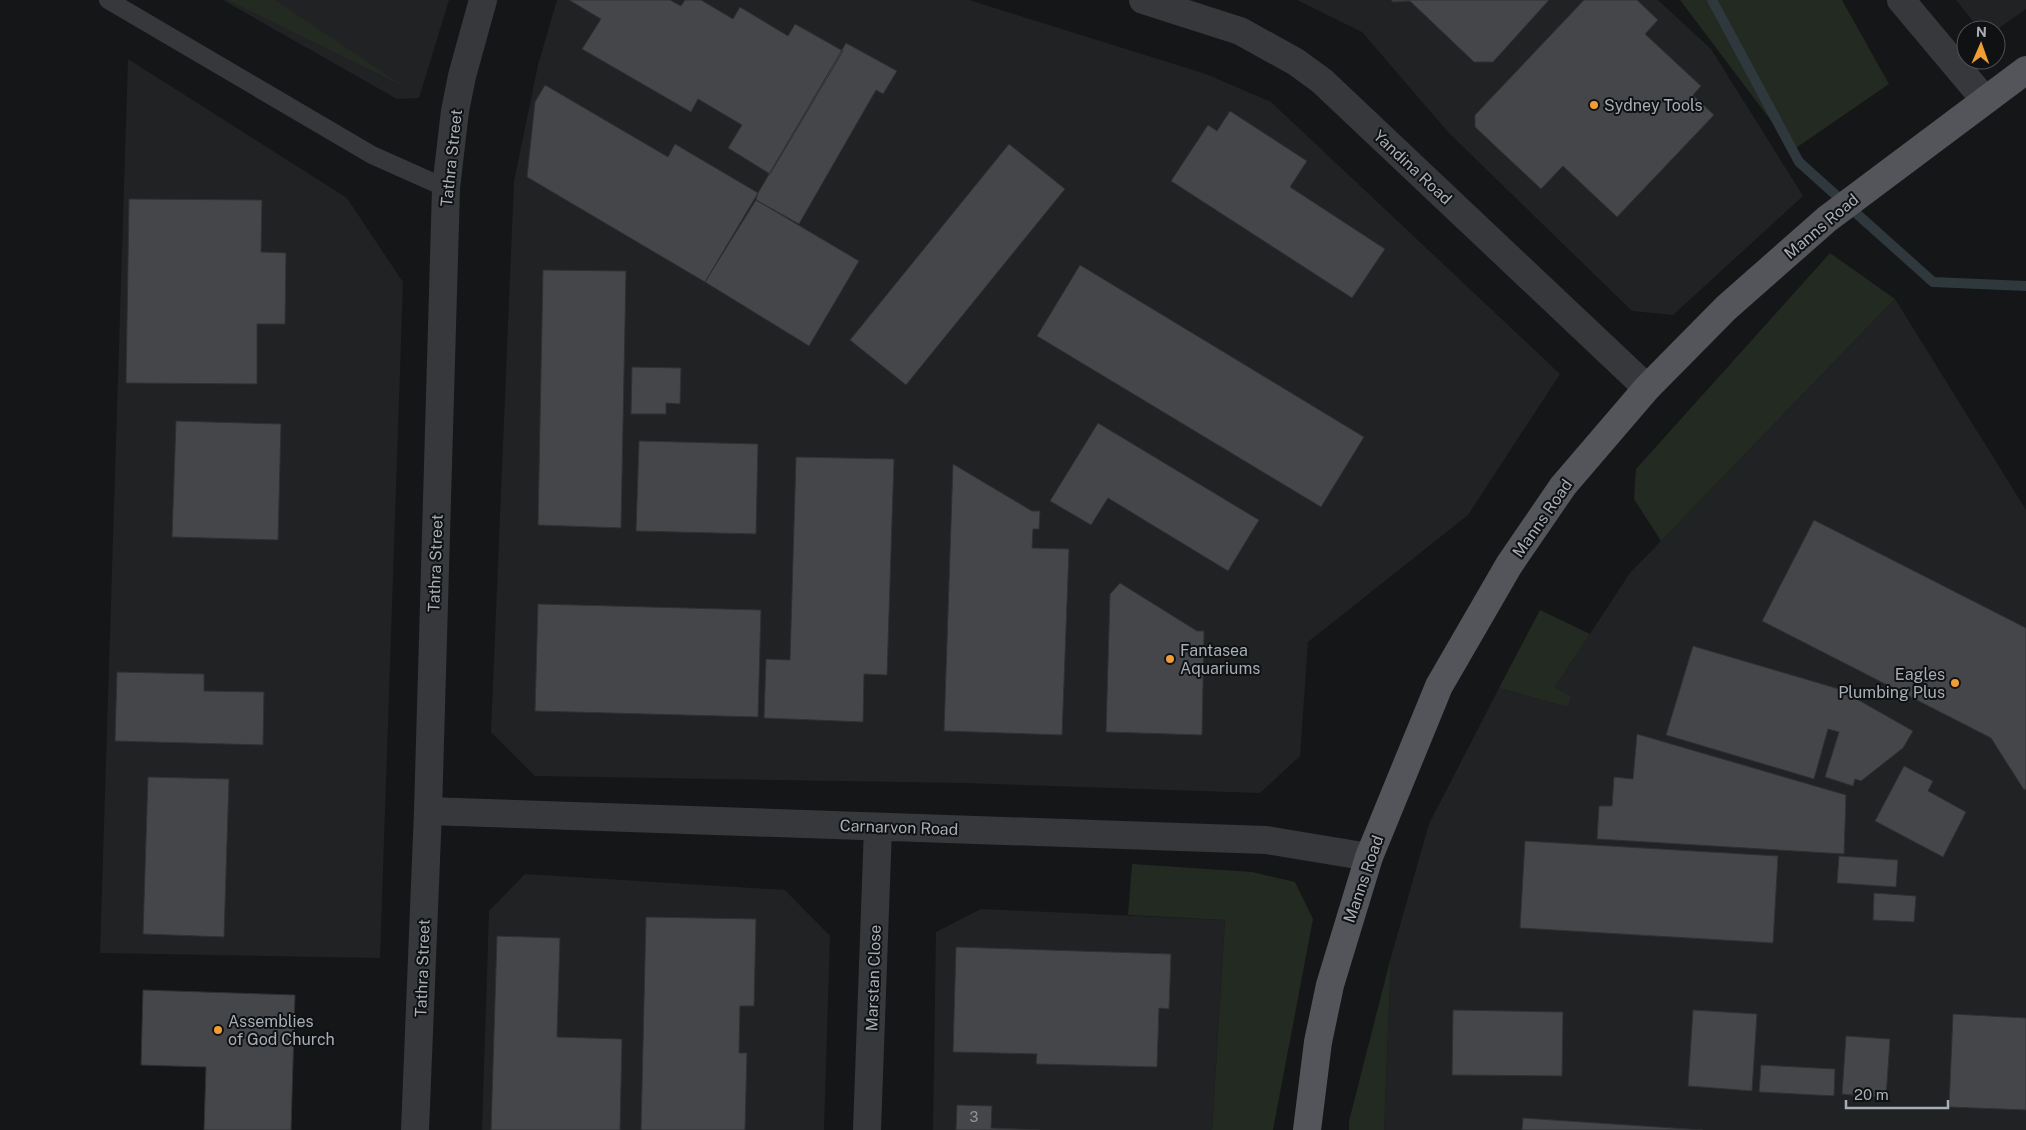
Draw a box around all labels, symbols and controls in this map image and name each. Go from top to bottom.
north arrow [1956,20,2006,70]
text: N [1976,24,1987,40]
place label: Sydney Tools [1604,96,1703,115]
marker: Sydney Tools [1588,99,1600,111]
street label: Tathra Street [437,108,466,208]
street label: Yandina Road [1369,126,1456,209]
street label: Manns Road [1780,190,1862,263]
street label: Manns Road [1508,475,1576,561]
street label: Tathra Street [424,514,447,612]
place label: Fantasea Aquariums [1180,641,1260,678]
marker: Fantasea Aquariums [1164,653,1176,665]
place label: Eagles Plumbing Plus [1838,665,1945,702]
marker: Eagles Plumbing Plus [1949,677,1961,689]
street label: Carnarvon Road [839,816,959,839]
street label: Manns Road [1340,833,1387,925]
street label: Tathra Street [411,919,434,1017]
street label: Marstan Close [862,924,885,1032]
place label: Assemblies of God Church [228,1012,335,1049]
marker: Assemblies of God Church [212,1024,224,1036]
scale bar [1846,1078,1948,1110]
text: 20 m [1854,1086,1889,1103]
house number: 3 [970,1109,979,1125]

